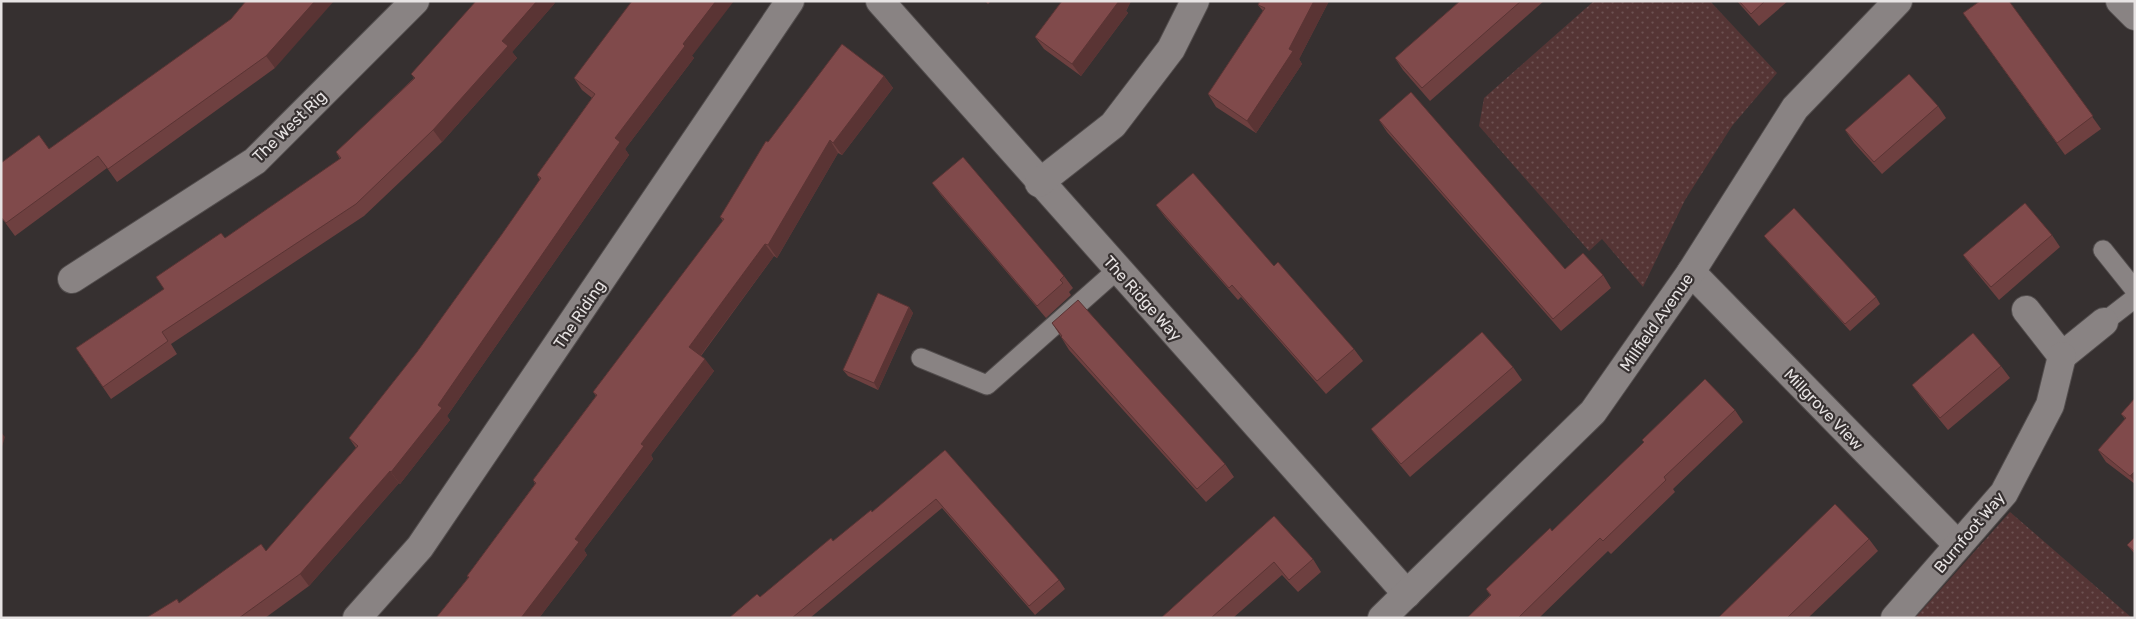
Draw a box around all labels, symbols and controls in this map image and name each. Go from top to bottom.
street label: The West Rig [249,87,330,166]
street label: The Ridge Way [1100,252,1186,345]
street label: Millfield Avenue [1616,270,1697,375]
street label: The Riding [550,276,609,352]
street label: Millgrove View [1780,365,1867,454]
street label: Burnfoot Way [1930,488,2009,577]

